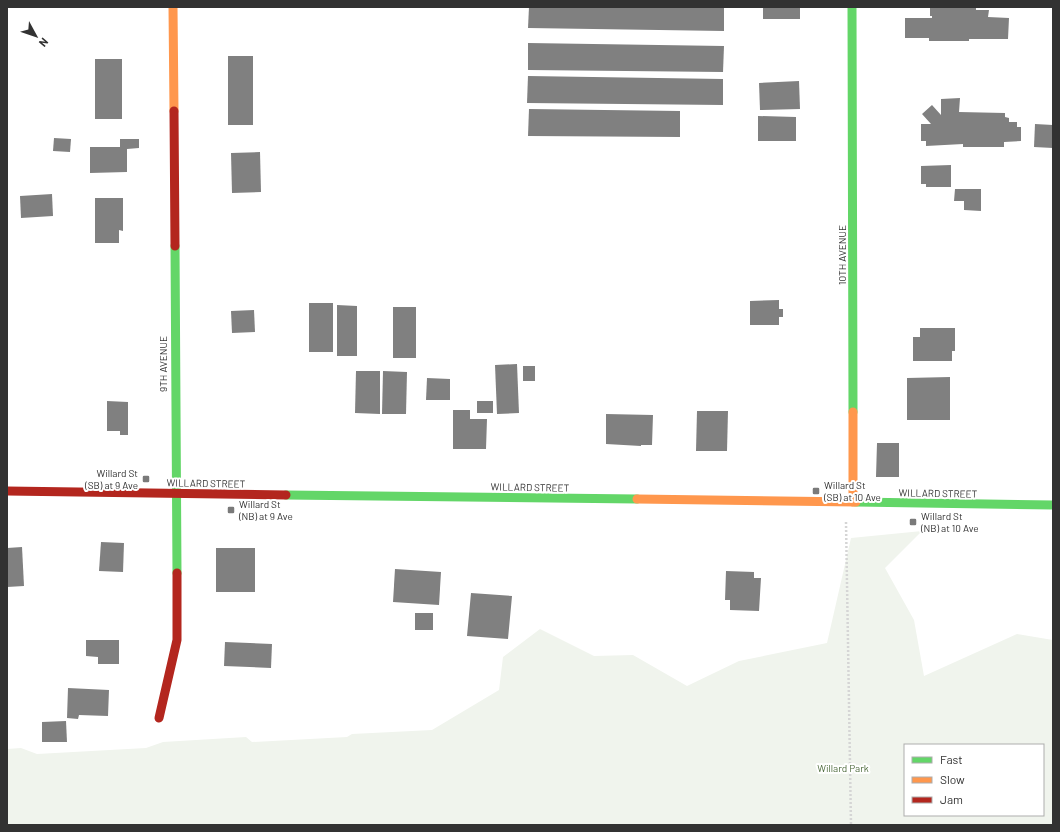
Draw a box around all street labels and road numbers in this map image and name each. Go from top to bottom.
street label: 10TH AVENUE [836,225,848,285]
street label: 9TH AVENUE [157,336,169,392]
street label: WILLARD STREET [167,476,246,490]
street label: WILLARD STREET [491,480,570,494]
street label: WILLARD STREET [899,486,978,500]

